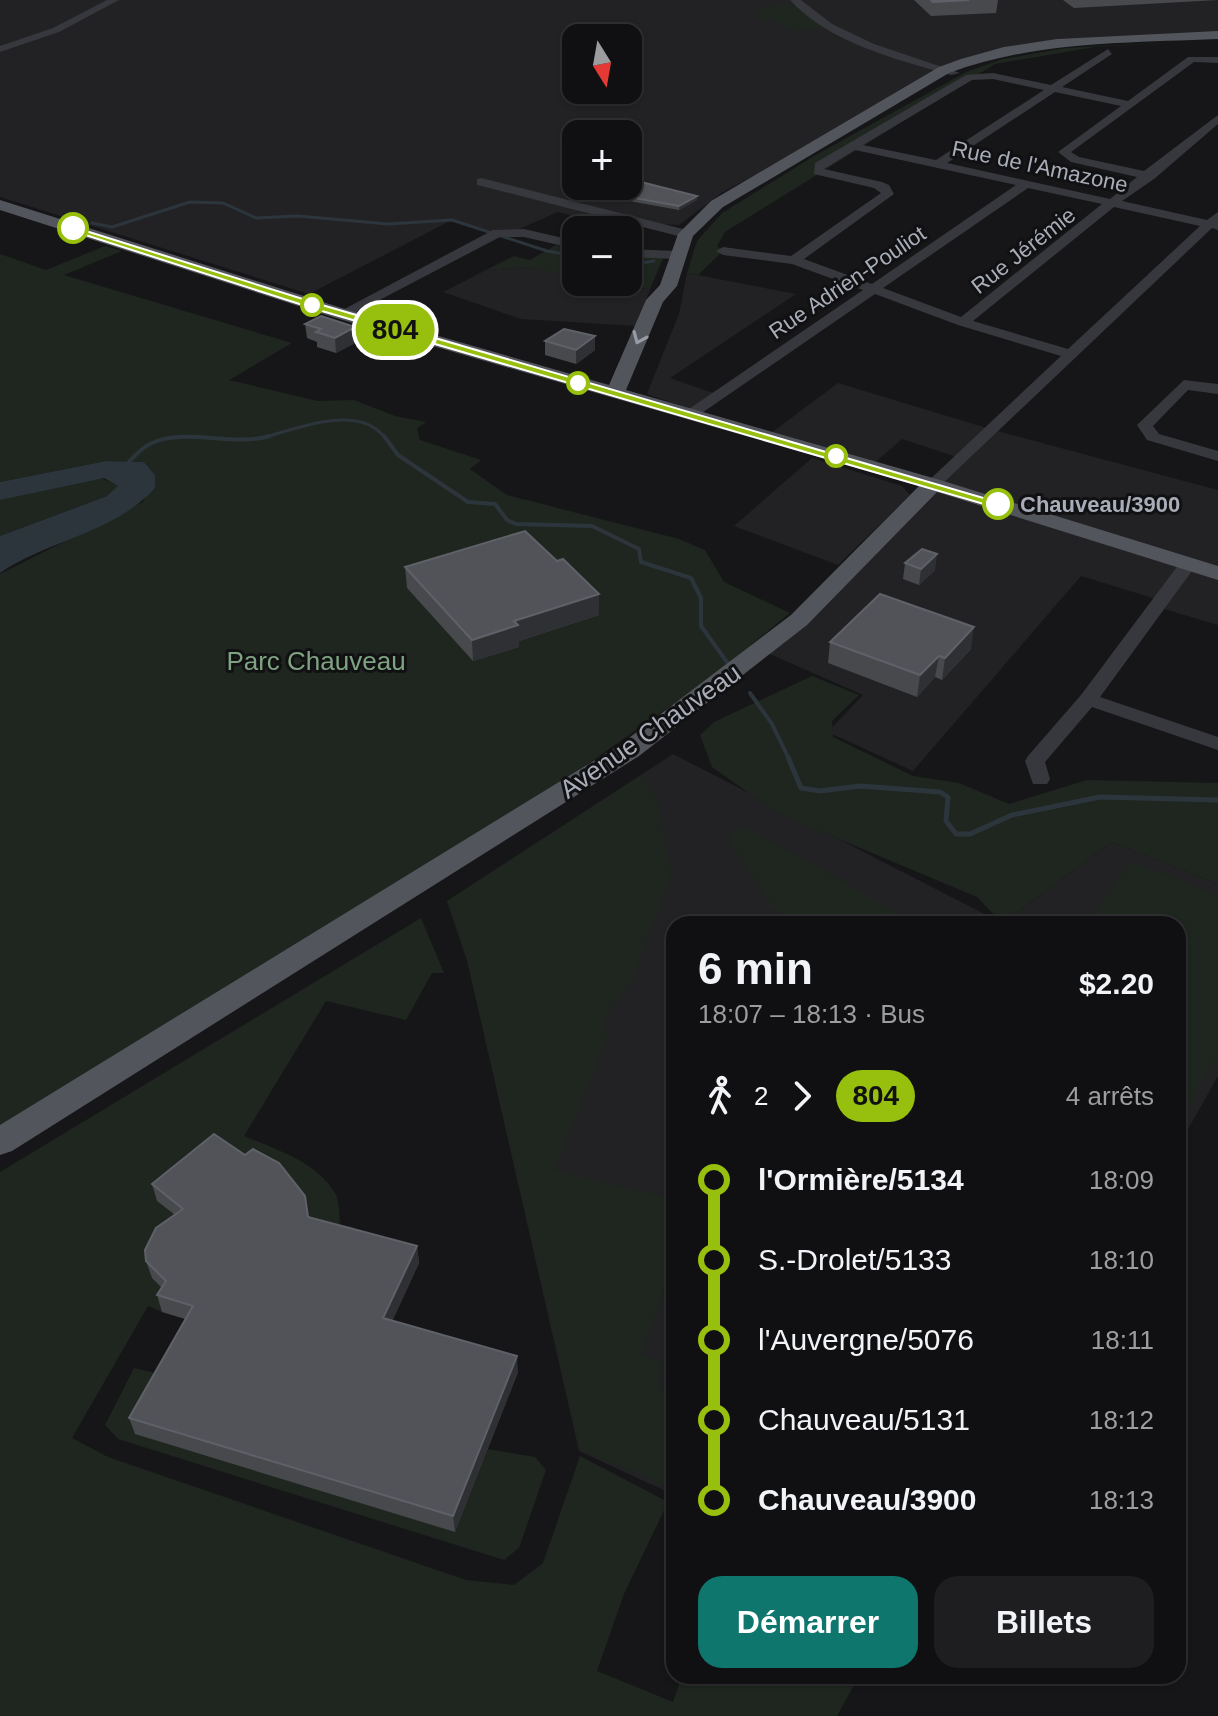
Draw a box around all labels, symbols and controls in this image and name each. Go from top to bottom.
north arrow [562,24,642,104]
map controls [562,24,642,296]
button: + [562,120,642,200]
street label: Rue de l'Amazone [950,136,1130,197]
street label: Rue Jérémie [966,202,1080,299]
unlabelled marker [58,213,88,243]
button: − [562,216,642,296]
street label: Rue Adrien-Pouliot [764,221,930,344]
unlabelled marker [301,294,323,316]
line badge: 804 [349,304,441,356]
text: 804 [372,314,418,345]
one-way arrow [633,330,649,344]
unlabelled marker [567,372,589,394]
unlabelled marker [825,445,847,467]
marker: Chauveau/3900 [983,489,1013,519]
place label: Chauveau/3900 [1020,492,1180,517]
park label: Parc Chauveau [226,646,406,676]
street label: Avenue Chauveau [554,657,746,805]
text: 6 min [698,944,813,993]
text: $2.20 [1079,967,1154,1000]
text: 18:07 – 18:13 · Bus [698,999,925,1029]
icon: walk [698,1074,742,1118]
icon: forward [780,1074,824,1118]
text: 804 [852,1080,899,1111]
text: 2 [754,1081,768,1111]
text: 4 arrêts [1066,1081,1154,1111]
text: l'Ormière/5134 [758,1163,964,1196]
text: 18:09 [1089,1165,1154,1195]
text: S.-Drolet/5133 [758,1243,951,1276]
text: 18:10 [1089,1245,1154,1275]
text: l'Auvergne/5076 [758,1323,974,1356]
text: 18:11 [1091,1325,1154,1355]
text: Chauveau/5131 [758,1403,970,1436]
text: 18:12 [1089,1405,1154,1435]
text: Chauveau/3900 [758,1483,976,1516]
text: 18:13 [1089,1485,1154,1515]
button: Démarrer [698,1576,918,1668]
button: Billets [934,1576,1154,1668]

